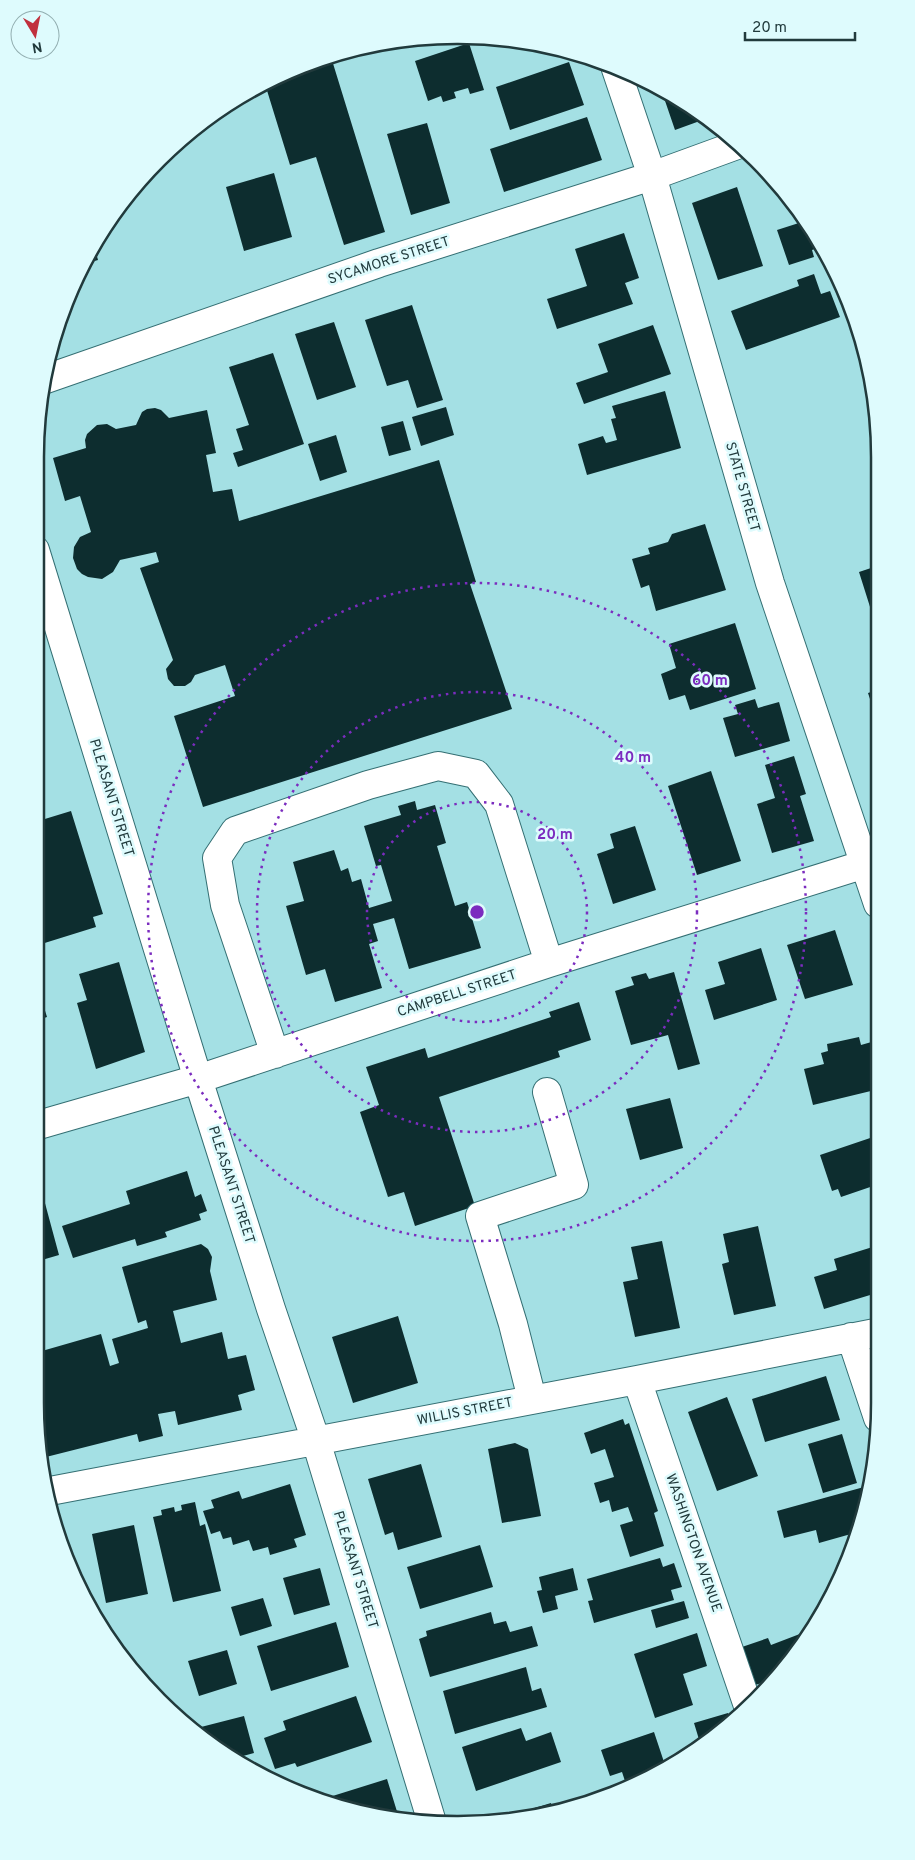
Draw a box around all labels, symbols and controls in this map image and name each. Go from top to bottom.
north arrow [10,10,60,60]
scale bar [745,10,855,42]
text: 20 m [752,19,787,38]
text: N [31,37,43,56]
street label: SYCAMORE STREET [326,233,452,289]
street label: STATE STREET [721,440,763,534]
text: 60 m [692,672,728,691]
street label: PLEASANT STREET [85,737,137,859]
text: 40 m [615,749,651,768]
text: 20 m [537,826,573,845]
centre of rings [468,903,486,921]
street label: CAMPBELL STREET [395,967,519,1021]
street label: PLEASANT STREET [204,1124,258,1246]
street label: WILLIS STREET [416,1394,514,1430]
street label: WASHINGTON AVENUE [661,1471,725,1615]
street label: PLEASANT STREET [329,1509,381,1631]

